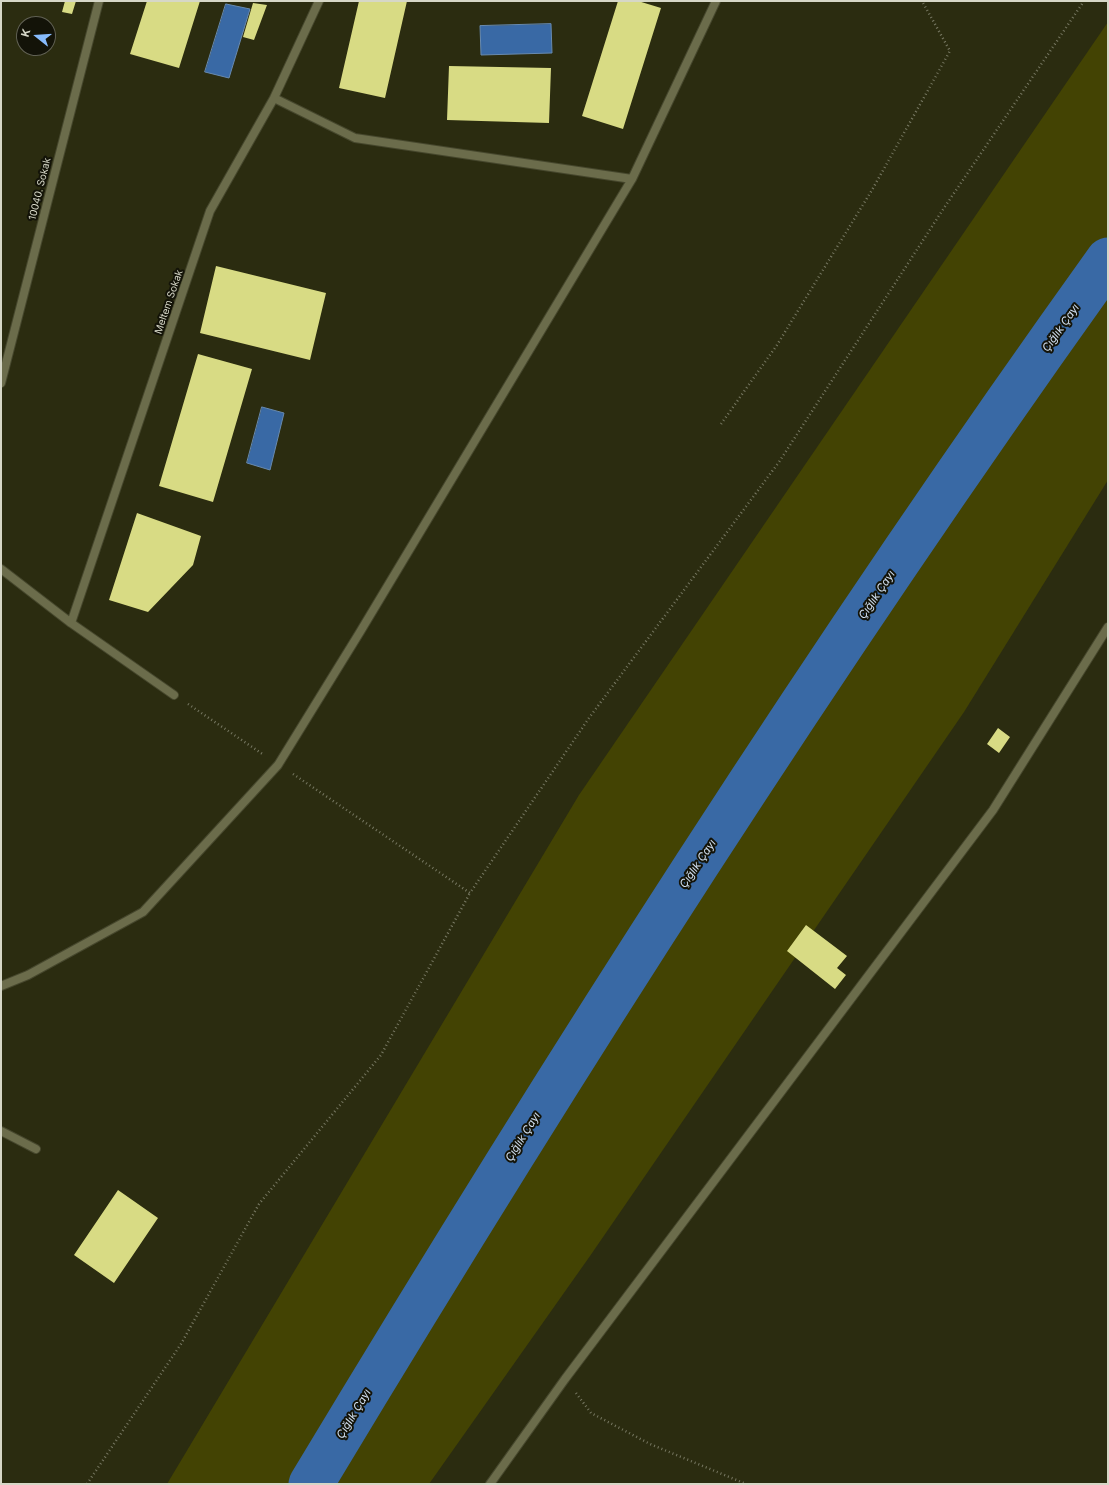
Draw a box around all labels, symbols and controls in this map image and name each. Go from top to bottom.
north arrow [16,16,56,56]
text: K [18,27,33,39]
street label: 10040. Sokak [26,157,54,221]
street label: Meltem Sokak [152,268,186,336]
water label: Çığlık Çayı [1040,302,1082,354]
water label: Çığlık Çayı [856,568,898,622]
water label: Çığlık Çayı [677,837,719,891]
water label: Çığlık Çayı [503,1110,543,1164]
water label: Çığlık Çayı [334,1387,374,1441]

